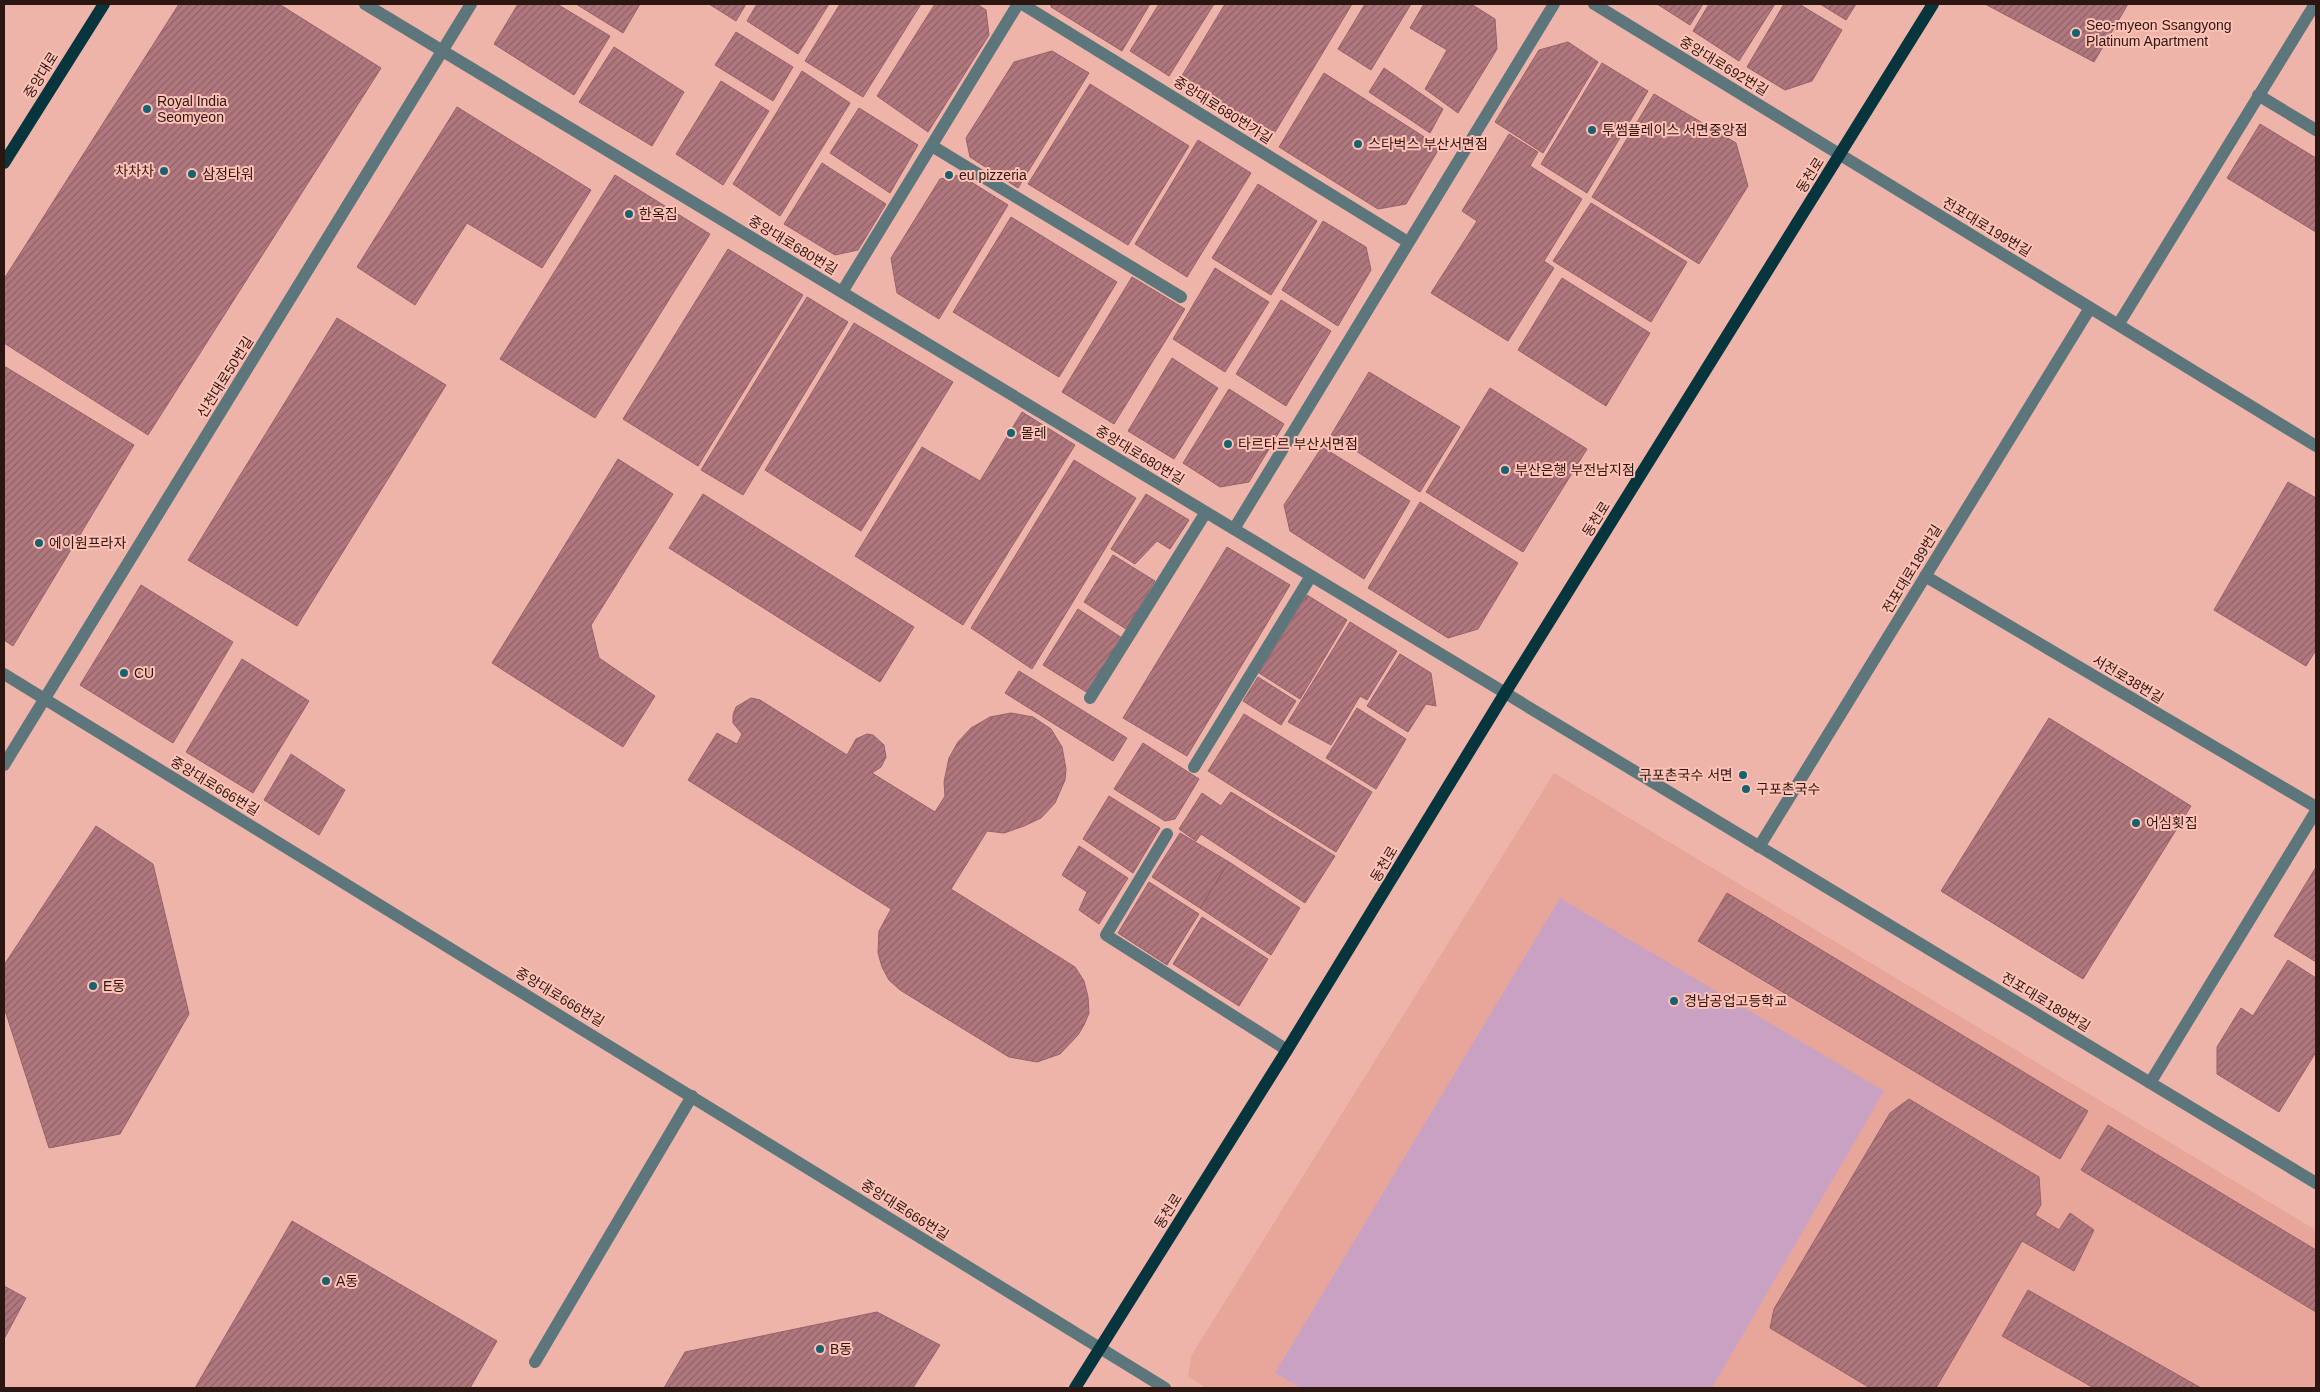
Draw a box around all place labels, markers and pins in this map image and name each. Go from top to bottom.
place label: Seo-myeon Ssangyong Platinum Apartment [2086,17,2232,49]
marker: Seo-myeon Ssangyong Platinum Apartment [2070,27,2082,39]
place label: Royal India Seomyeon [157,93,227,125]
marker: Royal India Seomyeon [141,103,153,115]
place label: 투썸플레이스 서면중앙점 [1602,122,1748,138]
marker: 투썸플레이스 서면중앙점 [1586,124,1598,136]
place label: 스타벅스 부산서면점 [1368,136,1488,152]
marker: 스타벅스 부산서면점 [1352,138,1364,150]
place label: 차차차 [115,163,154,179]
marker: 차차차 [158,165,170,177]
place label: 삼정타워 [202,166,254,182]
place label: eu pizzeria [959,167,1027,183]
marker: 삼정타워 [186,168,198,180]
marker: eu pizzeria [943,169,955,181]
place label: 한옥집 [639,206,678,222]
marker: 한옥집 [623,208,635,220]
place label: 몰레 [1021,425,1047,441]
marker: 몰레 [1005,427,1017,439]
place label: 타르타르 부산서면점 [1238,436,1358,452]
marker: 타르타르 부산서면점 [1222,438,1234,450]
place label: 부산은행 부전남지점 [1515,462,1635,478]
marker: 부산은행 부전남지점 [1499,464,1511,476]
place label: 에이원프라자 [49,535,126,551]
marker: 에이원프라자 [33,537,45,549]
place label: CU [134,665,154,681]
marker: CU [118,667,130,679]
place label: 구포촌국수 서면 [1639,767,1733,783]
marker: 구포촌국수 서면 [1737,769,1749,781]
place label: 구포촌국수 [1756,781,1821,797]
marker: 구포촌국수 [1740,783,1752,795]
place label: 어심횟집 [2146,815,2198,831]
marker: 어심횟집 [2130,817,2142,829]
place label: E동 [103,978,125,994]
marker: E동 [87,980,99,992]
place label: 경남공업고등학교 [1684,993,1787,1009]
marker: 경남공업고등학교 [1668,995,1680,1007]
place label: A동 [336,1273,358,1289]
marker: A동 [320,1275,332,1287]
place label: B동 [830,1341,852,1357]
marker: B동 [814,1343,826,1355]

